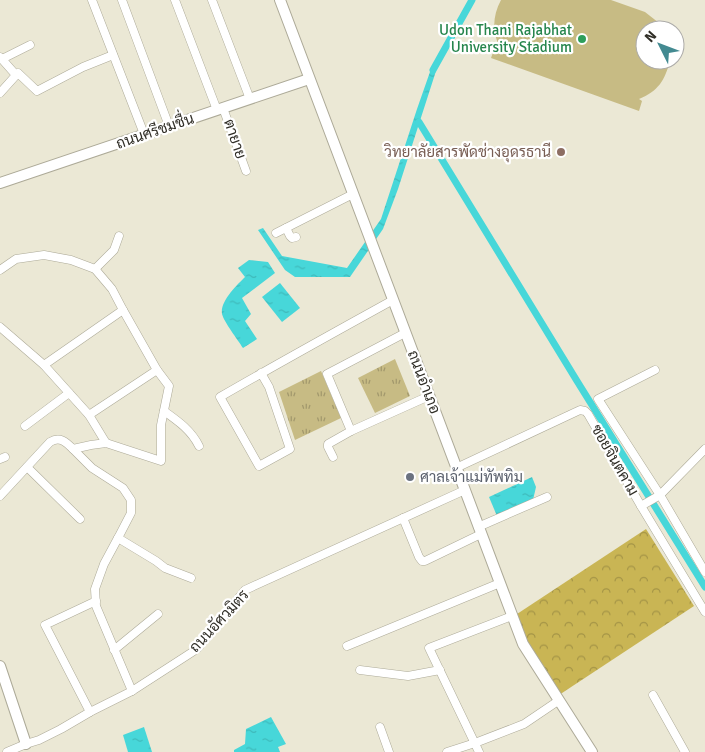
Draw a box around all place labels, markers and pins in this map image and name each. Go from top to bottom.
place label: Udon Thani Rajabhat University Stadium [439,21,572,56]
marker: Udon Thani Rajabhat University Stadium [576,33,588,45]
place label: วิทยาลัยสารพัดช่างอุดรธานี [384,142,551,163]
marker: วิทยาลัยสารพัดช่างอุดรธานี [555,146,567,158]
place label: ศาลเจ้าแม่ทัพทิม [420,467,523,486]
marker: ศาลเจ้าแม่ทัพทิม [404,471,416,483]

